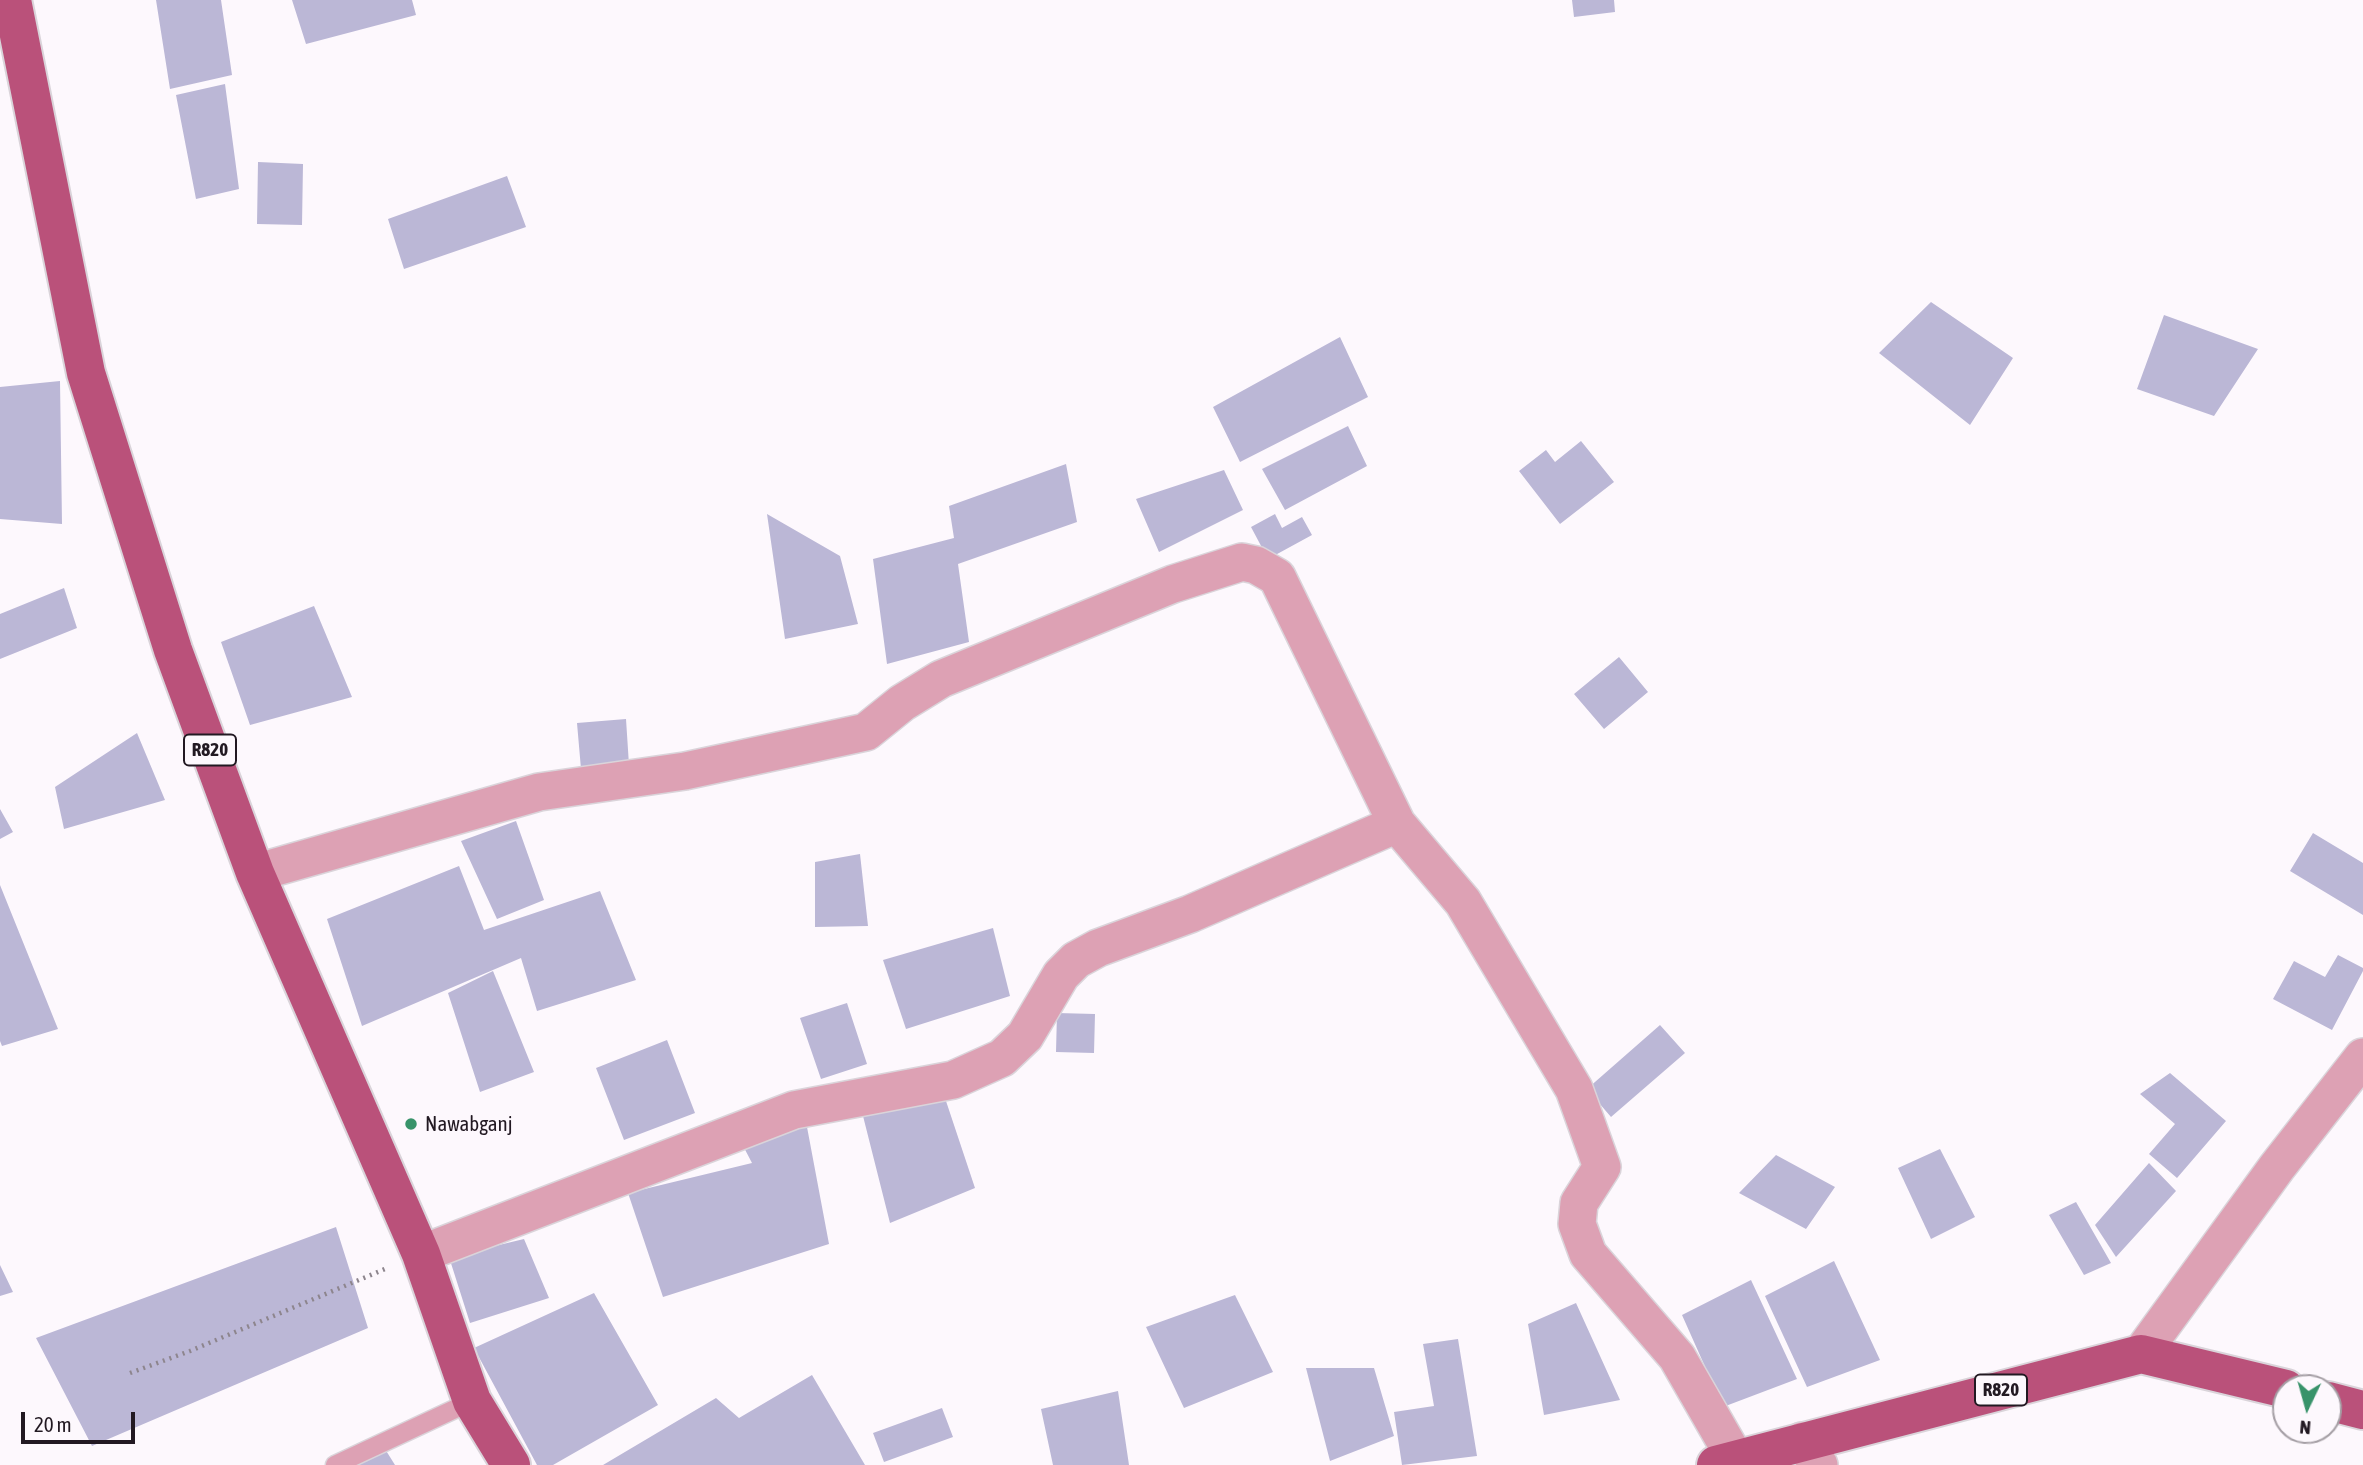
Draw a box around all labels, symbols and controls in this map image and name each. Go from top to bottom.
road number: R820 [184,734,236,765]
place label: Nawabganj [425,1111,513,1137]
marker: Nawabganj [403,1116,419,1132]
road number: R820 [1975,1374,2027,1406]
north arrow [2272,1374,2342,1444]
scale bar [24,1398,138,1442]
text: 20 m [34,1412,72,1436]
text: N [2299,1416,2312,1439]

